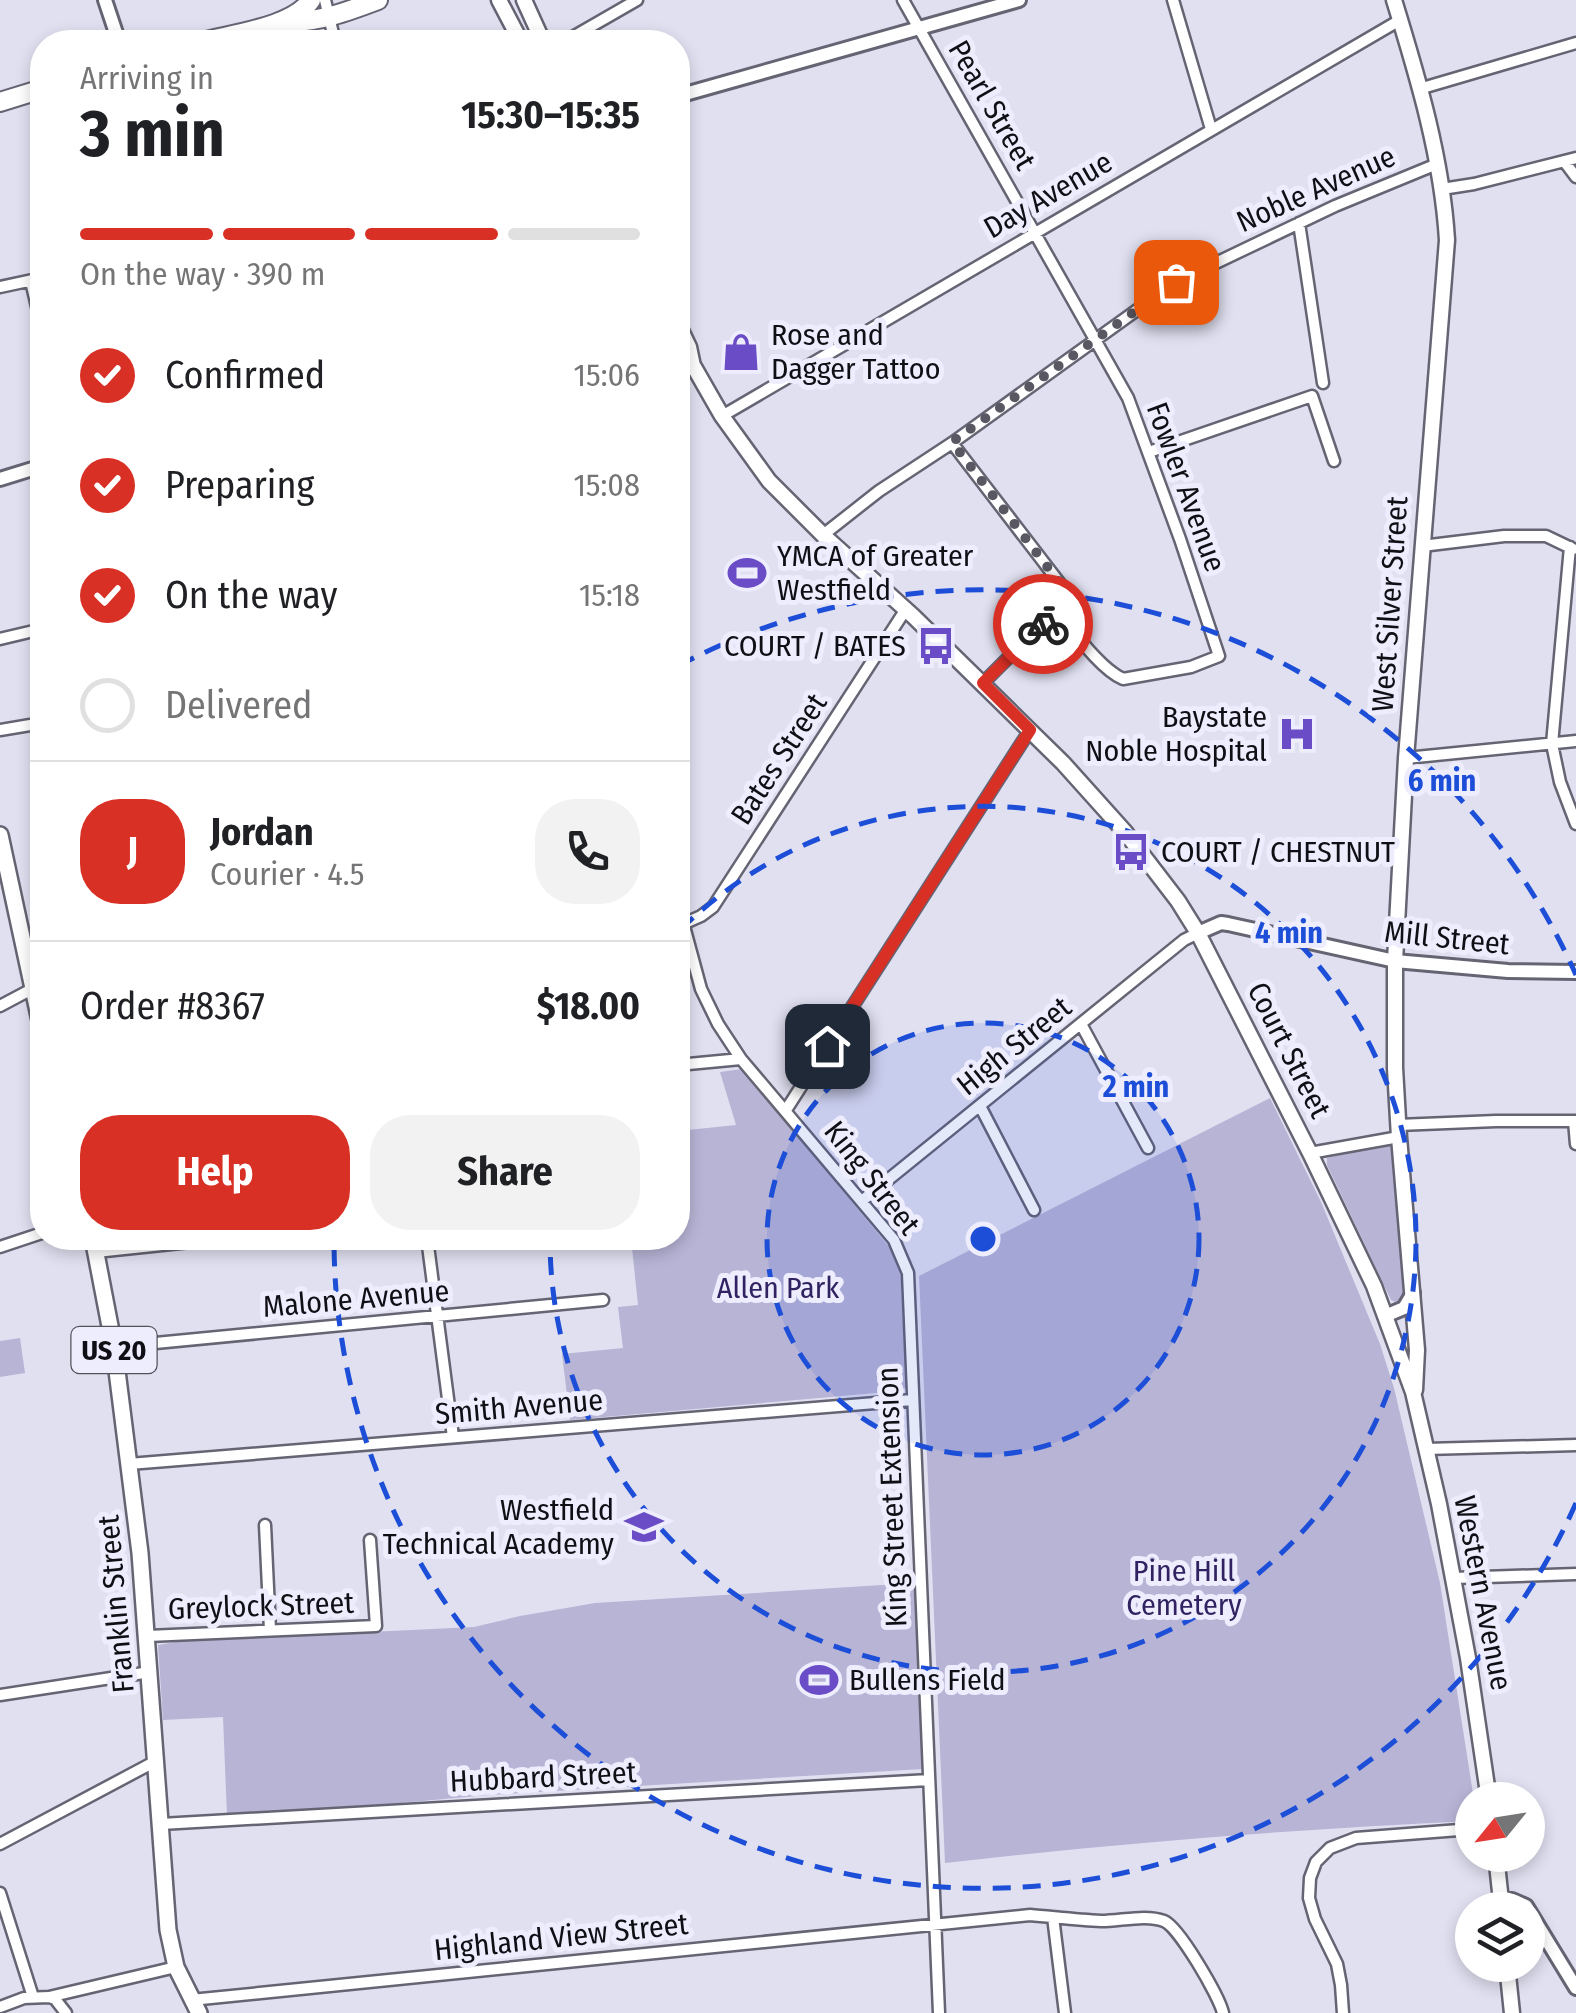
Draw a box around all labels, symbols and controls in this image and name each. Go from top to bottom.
street label: Pearl Street [941,34,1043,176]
text: Arriving in [80,59,214,97]
text: 15:30–15:35 [461,92,640,138]
text: 3 min [80,95,225,173]
street label: Noble Avenue [1231,138,1401,240]
street label: Day Avenue [978,144,1118,246]
pin [1134,240,1219,325]
text: On the way · 390 m [80,255,325,293]
icon: bag [1149,255,1204,310]
place label: Rose and Dagger Tattoo [771,317,940,387]
shop icon: Rose and Dagger Tattoo [720,331,762,373]
icon: check [80,348,135,403]
text: Confirmed [165,352,325,398]
text: 15:06 [574,356,640,394]
street label: Fowler Avenue [1139,397,1233,577]
icon: check [80,458,135,513]
text: Preparing [165,462,314,508]
text: 15:08 [573,466,640,504]
street label: West Silver Street [1365,495,1416,713]
place label: YMCA of Greater Westfield [777,538,974,608]
sports icon: YMCA of Greater Westfield [726,552,768,594]
icon: check [80,568,135,623]
text: On the way [165,572,337,618]
courier [993,574,1093,674]
text: 15:18 [579,576,640,614]
icon: bike [1016,597,1071,652]
bus stop icon: COURT / BATES [915,625,957,667]
place label: COURT / BATES [724,628,906,664]
text: Delivered [165,682,312,728]
street label: Bates Street [723,687,835,831]
place label: Baystate Noble Hospital [1085,699,1267,769]
hospital icon: Baystate Noble Hospital [1276,713,1318,755]
text: 6 min [1408,763,1476,799]
button: phone [535,799,640,904]
text: Jordan [210,809,314,855]
text: J [127,828,138,874]
bus stop icon: COURT / CHESTNUT [1110,831,1152,873]
place label: COURT / CHESTNUT [1161,834,1395,870]
text: Courier · 4.5 [210,855,365,893]
street label: Mill Street [1383,914,1511,962]
text: 4 min [1255,915,1323,951]
street label: Court Street [1240,976,1339,1124]
text: Order #8367 [80,983,265,1029]
text: $18.00 [537,983,640,1029]
street label: High Street [950,989,1078,1103]
pin [785,1004,870,1089]
icon: home [800,1019,855,1074]
text: 2 min [1102,1069,1169,1105]
street label: King Street [817,1114,928,1242]
button: Help [80,1115,350,1230]
button: Share [370,1115,640,1230]
centre of rings [965,1221,1001,1257]
park label: Allen Park [717,1270,839,1306]
street label: Malone Avenue [261,1273,451,1325]
road number: US 20 [72,1327,156,1373]
street label: King Street Extension [869,1366,915,1628]
street label: Smith Avenue [434,1382,604,1432]
place label: Westfield Technical Academy [383,1492,615,1562]
street label: Western Avenue [1446,1493,1520,1693]
school or university icon: Westfield Technical Academy [623,1506,665,1548]
street label: Franklin Street [90,1513,142,1694]
park label: Pine Hill Cemetery [1126,1553,1242,1623]
street label: Greylock Street [167,1585,355,1627]
sports icon: Bullens Field [798,1659,840,1701]
place label: Bullens Field [849,1662,1006,1698]
street label: Hubbard Street [449,1754,637,1800]
north arrow [1455,1782,1545,1872]
map controls [1455,1782,1545,1982]
button: layers [1455,1892,1545,1982]
street label: Highland View Street [432,1906,690,1968]

